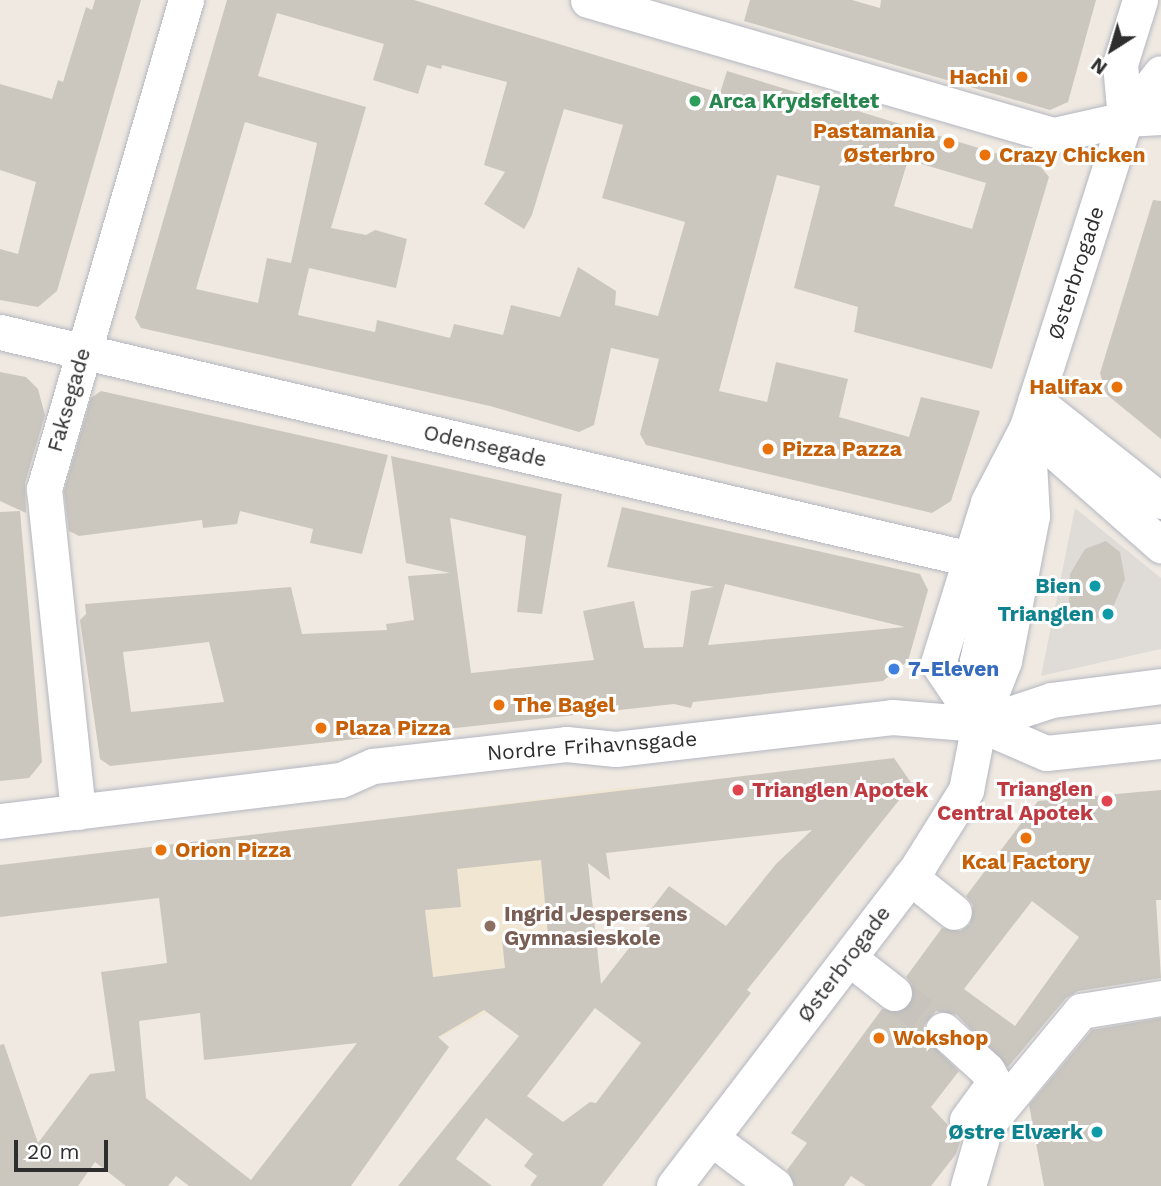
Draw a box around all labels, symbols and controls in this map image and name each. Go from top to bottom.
north arrow [1077,14,1147,84]
text: N [1087,53,1112,80]
place label: Hachi [949,64,1008,90]
marker: Hachi [1014,69,1030,85]
place label: Arca Krydsfeltet [709,88,879,114]
marker: Arca Krydsfeltet [687,93,703,109]
place label: Pastamania Østerbro [813,118,935,168]
marker: Pastamania Østerbro [941,135,957,151]
place label: Crazy Chicken [999,142,1146,168]
marker: Crazy Chicken [977,147,993,163]
street label: Østerbrogade [1043,203,1109,343]
street label: Faksegade [42,345,96,455]
place label: Halifax [1029,374,1103,400]
marker: Halifax [1109,379,1125,395]
street label: Odensegade [421,420,549,472]
place label: Pizza Pazza [782,436,902,462]
marker: Pizza Pazza [760,441,776,457]
place label: Bien [1035,573,1081,599]
marker: Bien [1087,578,1103,594]
place label: Trianglen [997,601,1094,627]
marker: Trianglen [1100,606,1116,622]
place label: 7-Eleven [908,656,999,682]
marker: 7-Eleven [886,661,902,677]
place label: The Bagel [513,692,615,718]
marker: The Bagel [491,697,507,713]
place label: Plaza Pizza [335,715,451,741]
marker: Plaza Pizza [313,720,329,736]
street label: Nordre Frihavnsgade [486,726,698,766]
place label: Trianglen Central Apotek [936,776,1093,826]
place label: Trianglen Apotek [752,777,929,803]
marker: Trianglen Apotek [730,782,746,798]
marker: Trianglen Central Apotek [1099,793,1115,809]
marker: Kcal Factory [1018,830,1034,846]
place label: Orion Pizza [175,837,291,863]
marker: Orion Pizza [153,842,169,858]
place label: Kcal Factory [961,849,1091,875]
place label: Ingrid Jespersens Gymnasieskole [504,901,688,951]
street label: Østerbrogade [792,901,896,1027]
marker: Ingrid Jespersens Gymnasieskole [482,918,498,934]
place label: Wokshop [893,1025,988,1051]
marker: Wokshop [871,1030,887,1046]
place label: Østre Elværk [948,1119,1083,1145]
marker: Østre Elværk [1089,1124,1105,1140]
scale bar [18,1126,112,1170]
text: 20 m [27,1139,79,1164]

